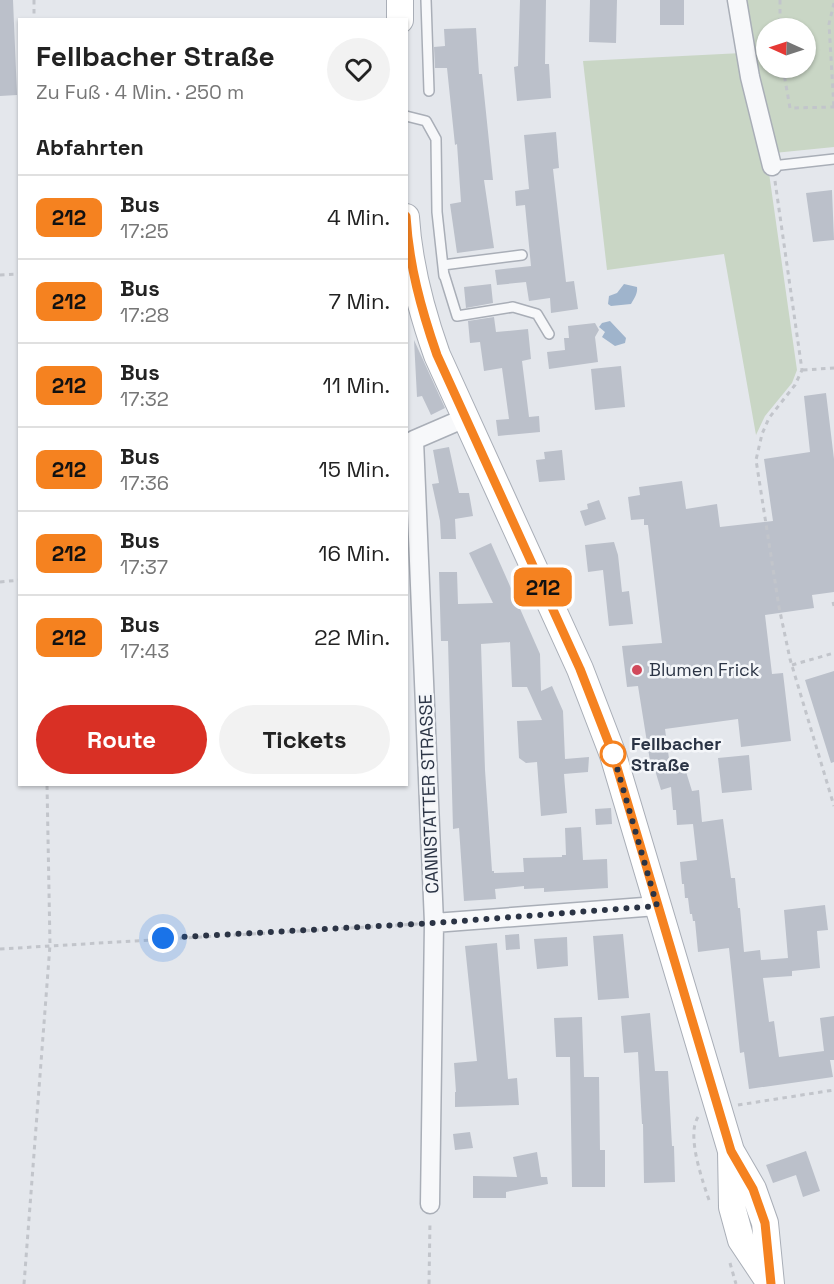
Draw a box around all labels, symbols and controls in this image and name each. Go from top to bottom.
north arrow [756,18,816,78]
map controls [756,18,816,78]
text: Fellbacher Straße [36,38,275,74]
button: heart [327,38,390,101]
text: Zu Fuß · 4 Min. · 250 m [36,79,244,105]
text: Abfahrten [36,133,144,161]
text: Bus [120,190,160,218]
text: 4 Min. [327,203,390,231]
text: 212 [52,204,86,231]
text: 17:25 [120,218,169,244]
text: Bus [120,274,160,302]
text: 7 Min. [328,287,390,315]
text: 212 [52,288,86,315]
text: 17:28 [120,302,169,328]
text: Bus [120,358,160,386]
text: 11 Min. [322,371,390,399]
text: 212 [52,372,86,399]
text: 17:32 [120,386,169,412]
text: Bus [120,442,160,470]
text: 15 Min. [318,455,390,483]
text: 212 [52,456,86,483]
text: 17:36 [120,470,169,496]
text: Bus [120,526,160,554]
text: 16 Min. [318,539,390,567]
text: 212 [52,540,86,567]
text: 17:37 [120,554,168,580]
line badge: 212 [508,568,578,606]
text: 212 [526,574,560,601]
text: Bus [120,610,160,638]
text: 22 Min. [314,623,390,651]
text: 212 [52,624,86,651]
text: 17:43 [120,638,169,664]
place label: Blumen Frick [649,658,760,681]
marker: Blumen Frick [630,663,644,677]
street label: CANNSTATTER STRASSE [414,694,443,894]
button: Route [36,705,207,774]
button: Tickets [219,705,390,774]
place label: Fellbacher Straße [631,732,721,776]
marker: Fellbacher Straße [600,741,626,767]
your location [148,923,178,953]

